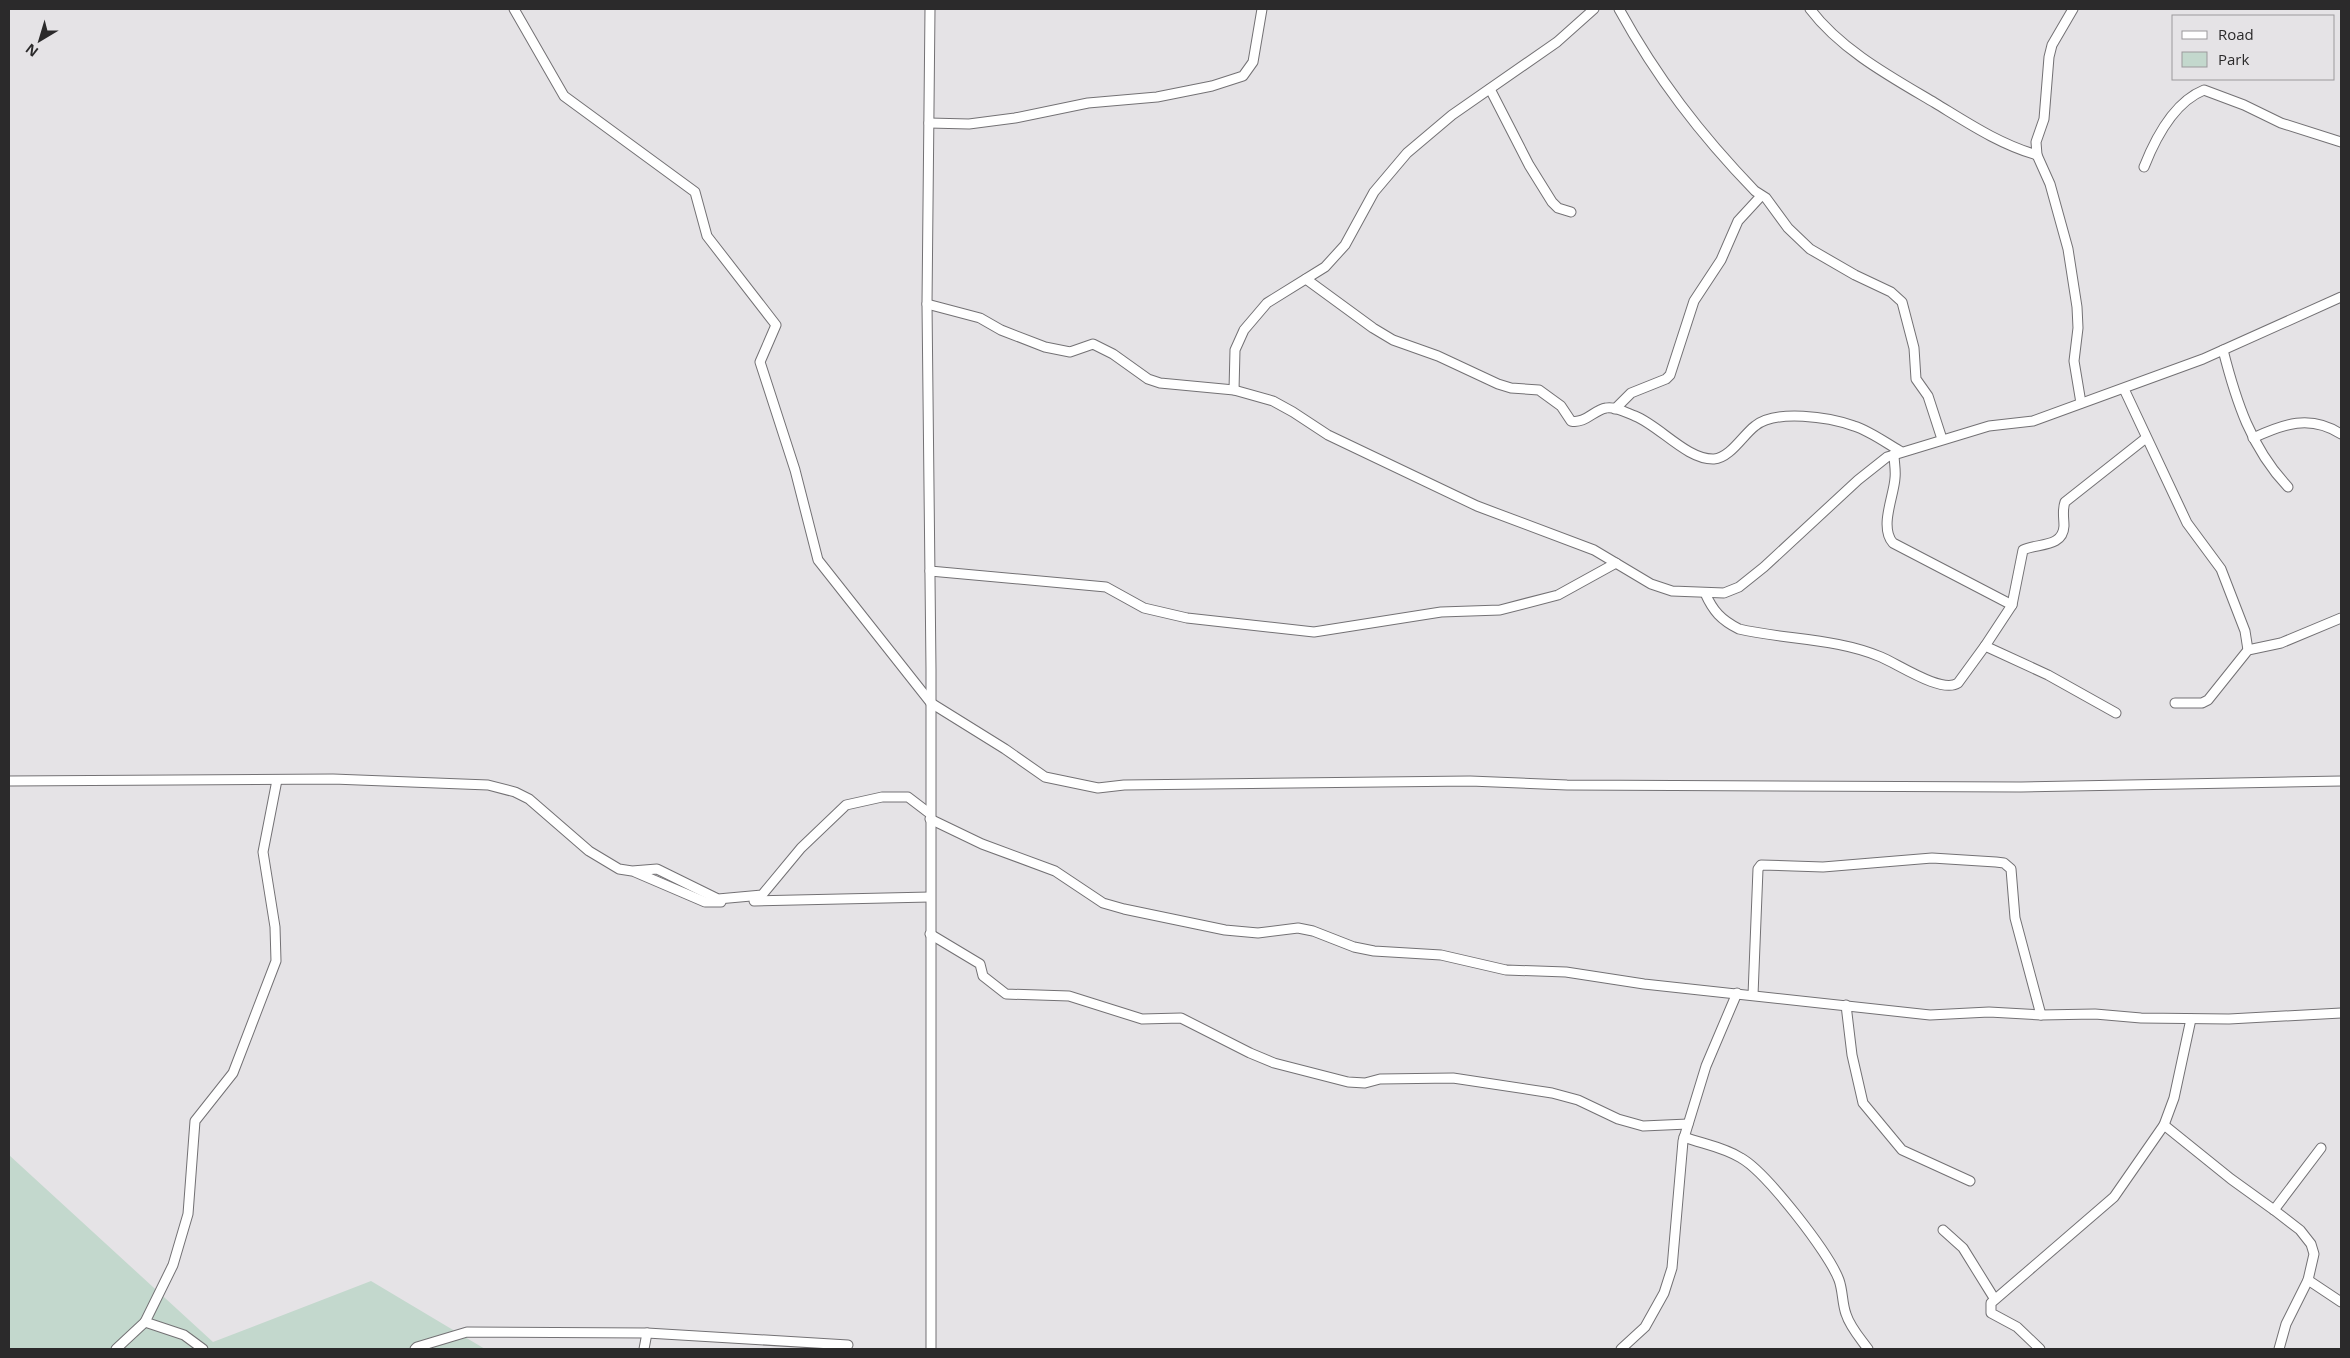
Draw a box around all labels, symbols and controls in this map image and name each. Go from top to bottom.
north arrow [15,15,65,65]
legend [2172,15,2335,80]
text: Road [2218,24,2254,44]
text: N [21,40,42,62]
text: Park [2218,49,2249,69]

